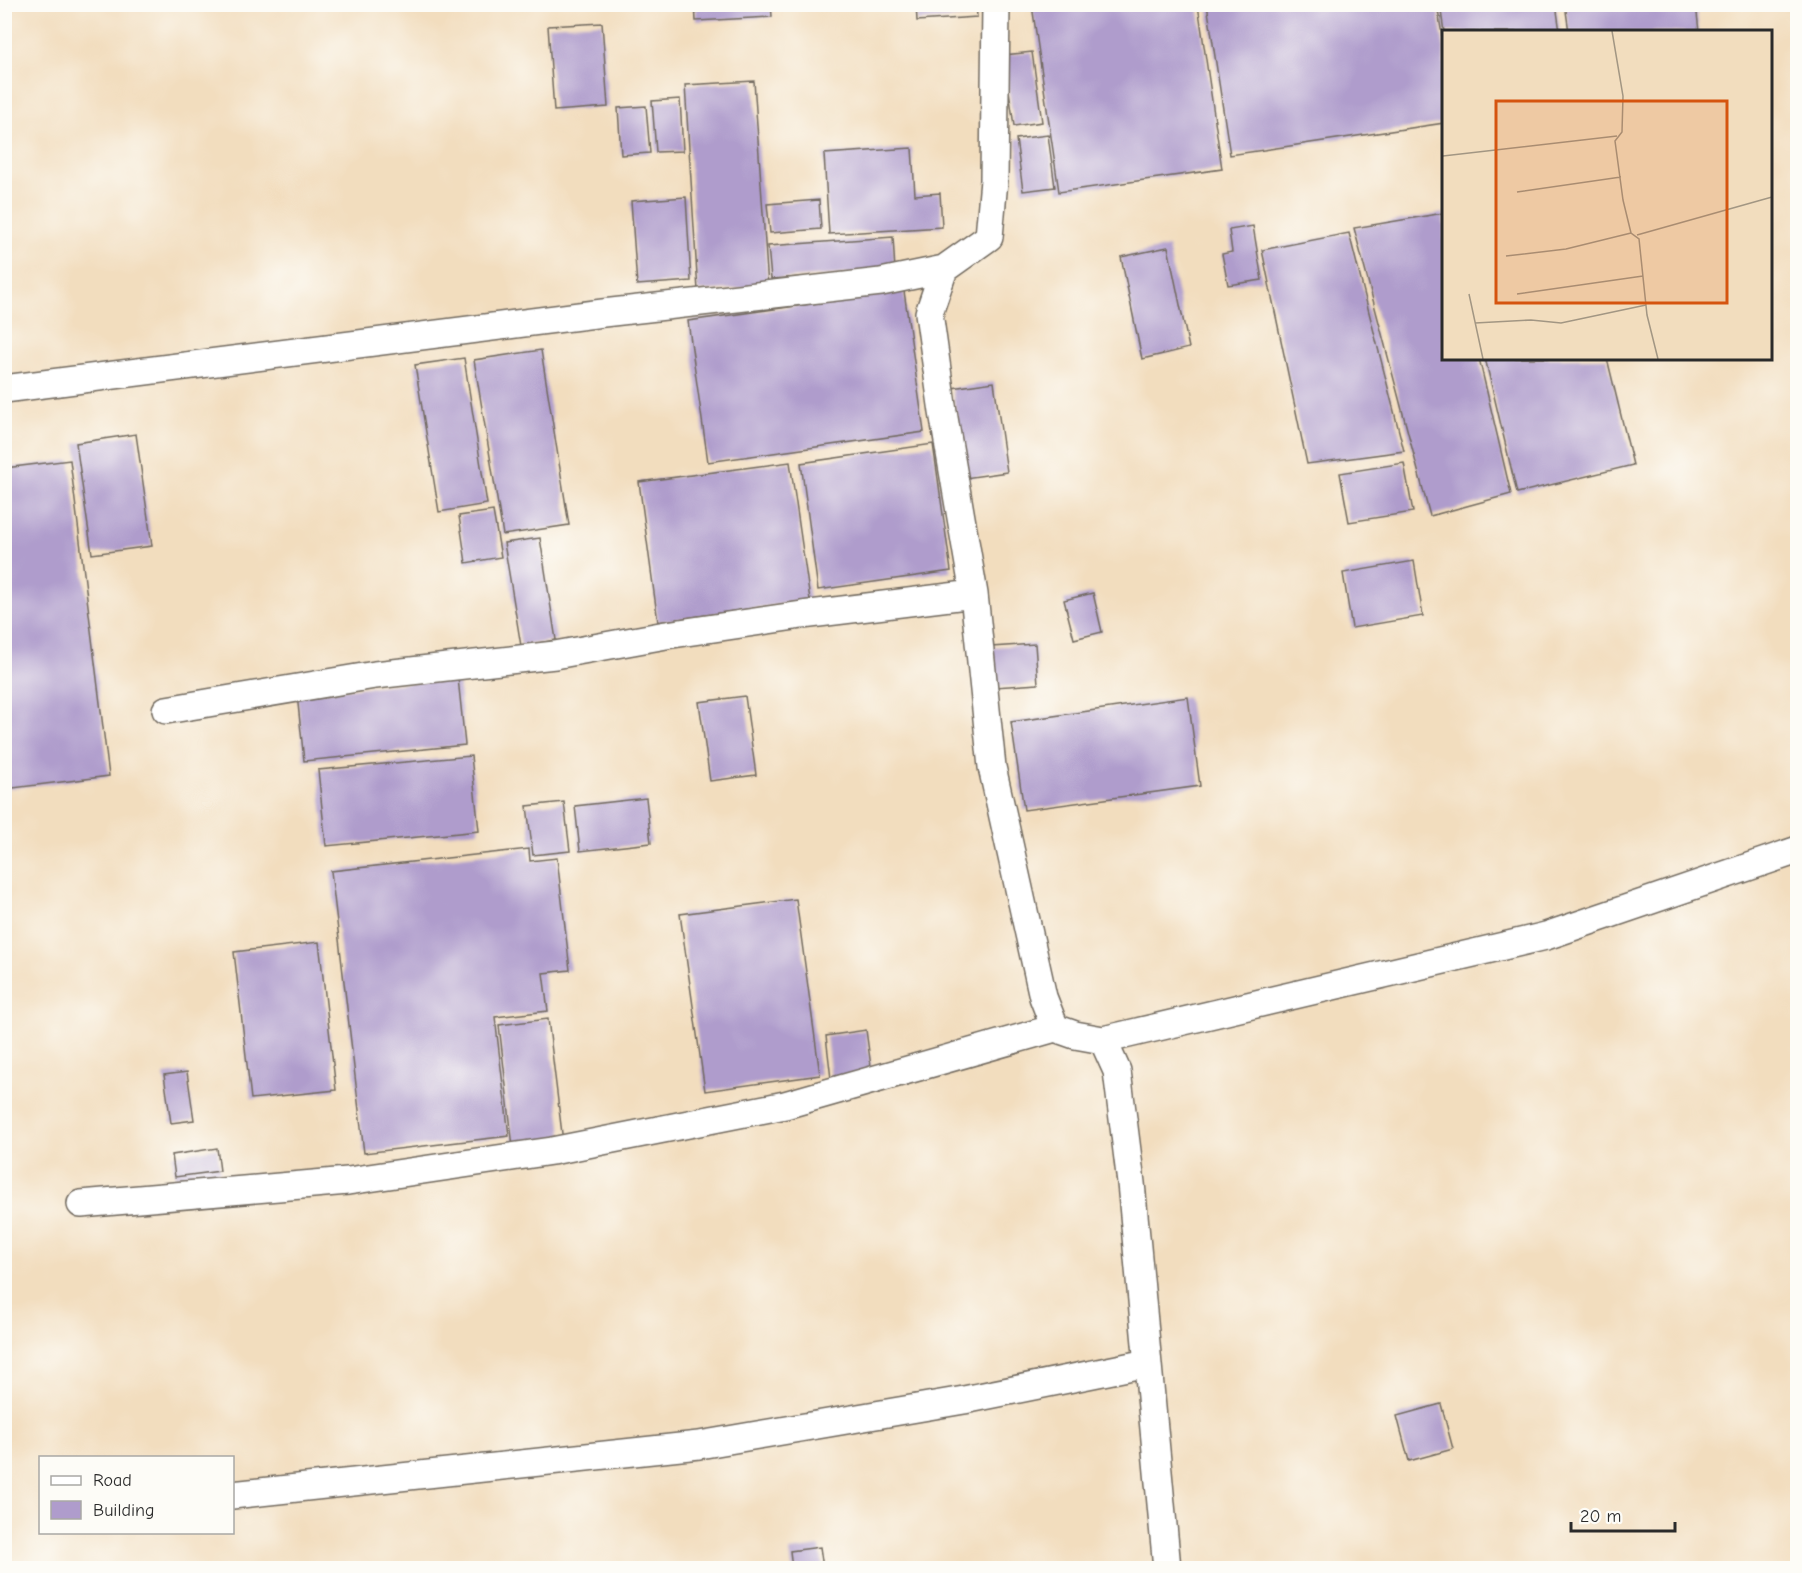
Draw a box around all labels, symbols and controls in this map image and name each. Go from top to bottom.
inset map [1442,30,1772,360]
legend [39,1456,234,1534]
text: Road [93,1470,132,1491]
scale bar [1571,1495,1674,1533]
text: Building [93,1500,155,1521]
text: 20 m [1580,1506,1621,1527]

